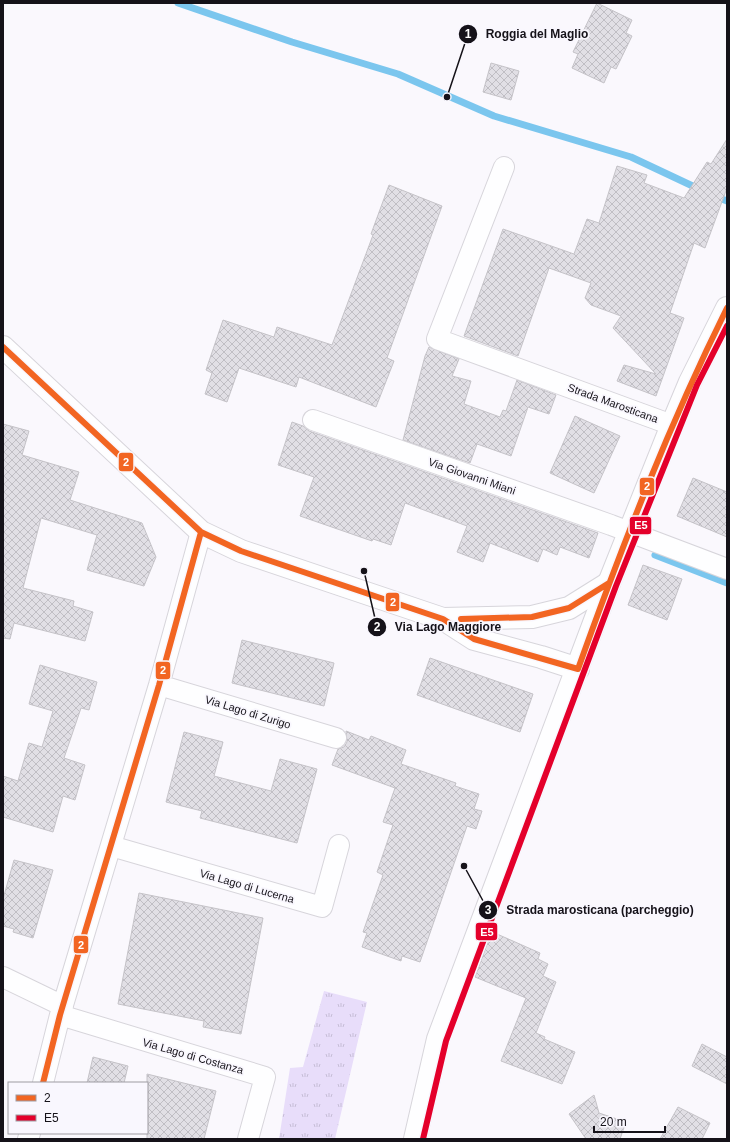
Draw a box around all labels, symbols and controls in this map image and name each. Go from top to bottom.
callout: Roggia del Maglio [458,22,596,46]
text: 1 [465,27,472,41]
text: Roggia del Maglio [486,27,588,41]
street label: Strada Marosticana [566,381,661,425]
line badge: 2 [118,452,134,472]
street label: Via Giovanni Miani [427,455,517,497]
text: 2 [123,456,129,468]
line badge: 2 [639,477,655,496]
text: 2 [644,480,650,492]
line badge: E5 [629,516,652,535]
text: E5 [634,519,648,531]
line badge: 2 [385,592,400,612]
text: 2 [390,596,396,608]
callout: Via Lago Maggiore [367,615,509,639]
text: 2 [374,620,381,634]
text: Via Lago Maggiore [395,620,502,634]
line badge: 2 [155,661,171,680]
text: 2 [160,664,166,676]
street label: Via Lago di Zurigo [204,693,292,731]
street label: Via Lago di Lucerna [198,867,296,905]
callout: Strada marosticana (parcheggio) [478,898,702,922]
text: 3 [485,903,492,917]
text: Strada marosticana (parcheggio) [506,903,694,917]
line badge: E5 [475,922,498,941]
text: E5 [480,926,494,938]
line badge: 2 [73,935,89,954]
text: 2 [78,939,84,951]
street label: Via Lago di Costanza [141,1036,246,1076]
legend [8,1082,148,1134]
text: 2 [44,1091,51,1105]
scale bar [594,1108,665,1134]
text: E5 [44,1111,59,1125]
text: 20 m [600,1115,627,1129]

